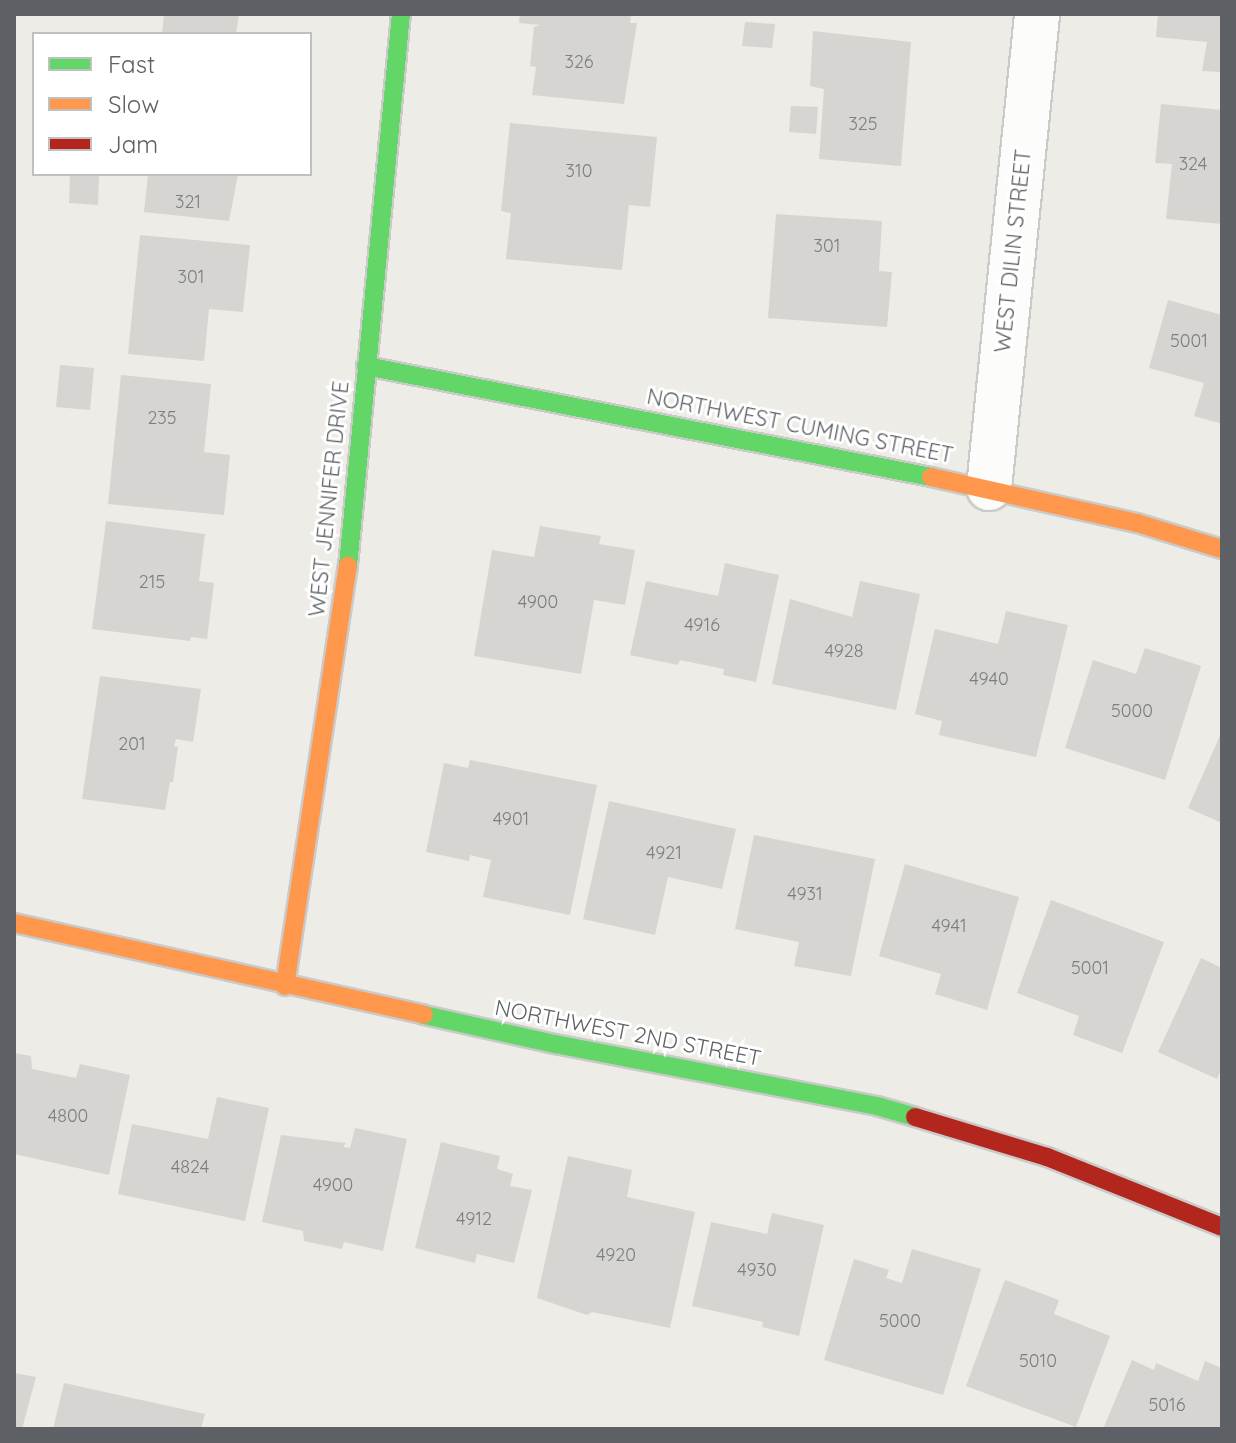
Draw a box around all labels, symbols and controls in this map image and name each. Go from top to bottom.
legend [32,32,312,176]
text: Fast [108,49,155,79]
house number: 326 [564,51,594,73]
text: Slow [108,89,159,119]
house number: 325 [848,113,878,135]
text: Jam [108,129,158,159]
street label: WEST DILIN STREET [989,148,1037,354]
house number: 324 [1179,153,1207,175]
house number: 310 [566,160,592,182]
house number: 321 [175,191,201,213]
house number: 301 [814,235,840,257]
house number: 301 [178,266,204,288]
house number: 5001 [1170,330,1208,352]
street label: WEST JENNIFER DRIVE [303,380,355,618]
street label: NORTHWEST CUMING STREET [645,383,955,469]
house number: 235 [147,407,177,429]
house number: 215 [139,571,165,593]
house number: 4900 [518,591,558,613]
house number: 4916 [684,614,720,636]
house number: 4928 [825,640,863,662]
house number: 4940 [969,668,1009,690]
house number: 5000 [1111,700,1153,722]
house number: 201 [118,733,146,755]
house number: 4901 [493,808,529,830]
house number: 4921 [646,842,682,864]
house number: 4931 [787,883,823,905]
house number: 4941 [931,915,967,937]
house number: 5001 [1071,957,1109,979]
street label: NORTHWEST 2ND STREET [493,994,763,1072]
house number: 4800 [48,1105,88,1127]
house number: 4824 [171,1156,209,1178]
house number: 4900 [313,1174,353,1196]
house number: 4912 [456,1208,492,1230]
house number: 4920 [596,1244,636,1266]
house number: 4930 [737,1259,777,1281]
house number: 5000 [879,1310,921,1332]
house number: 5010 [1019,1350,1057,1372]
house number: 5016 [1149,1394,1185,1416]

